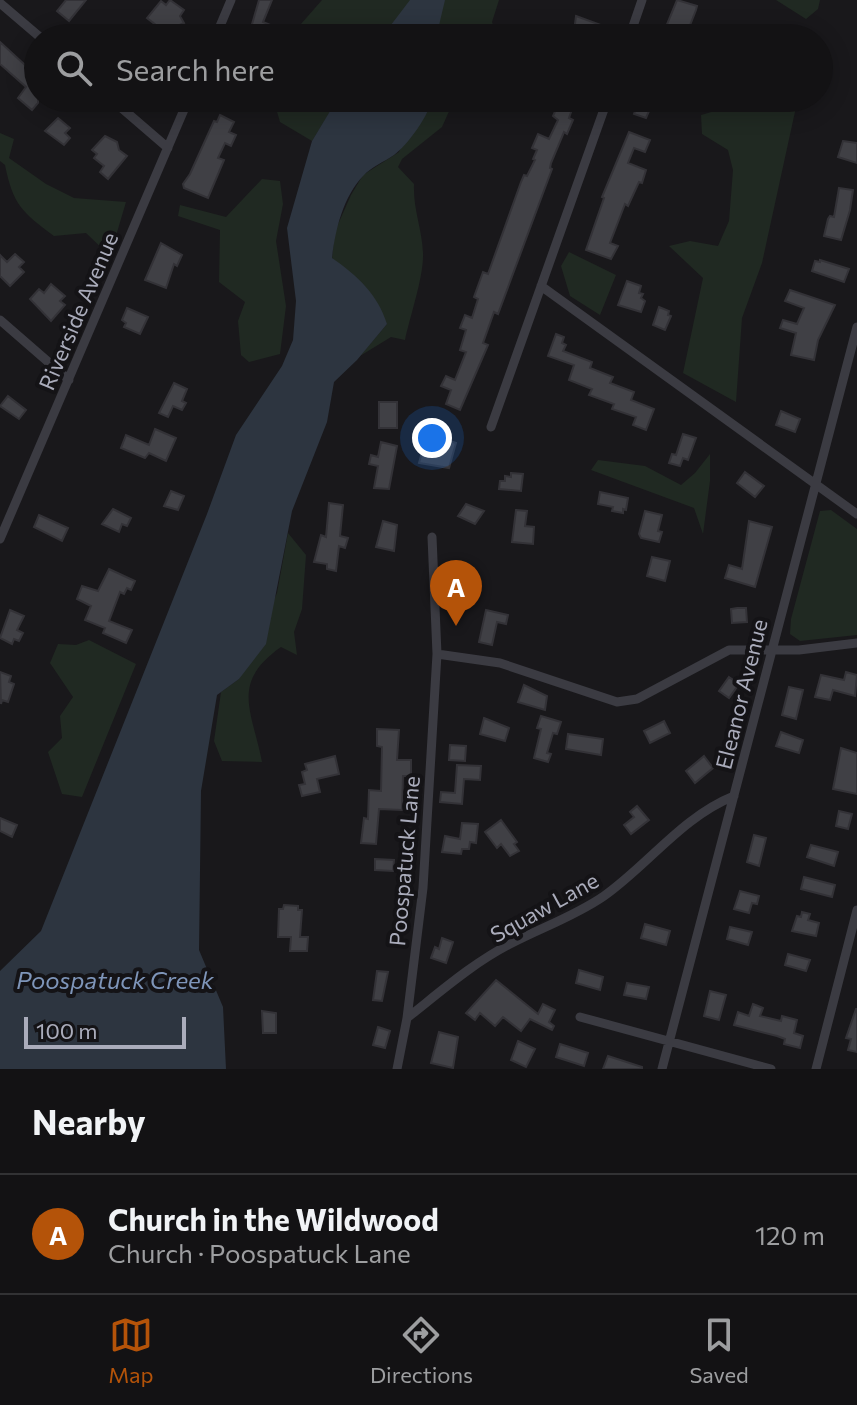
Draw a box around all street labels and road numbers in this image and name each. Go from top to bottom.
street label: Riverside Avenue [33,228,123,394]
street label: Eleanor Avenue [709,616,773,772]
street label: Poospatuck Lane [383,775,425,947]
street label: Squaw Lane [485,866,603,948]

